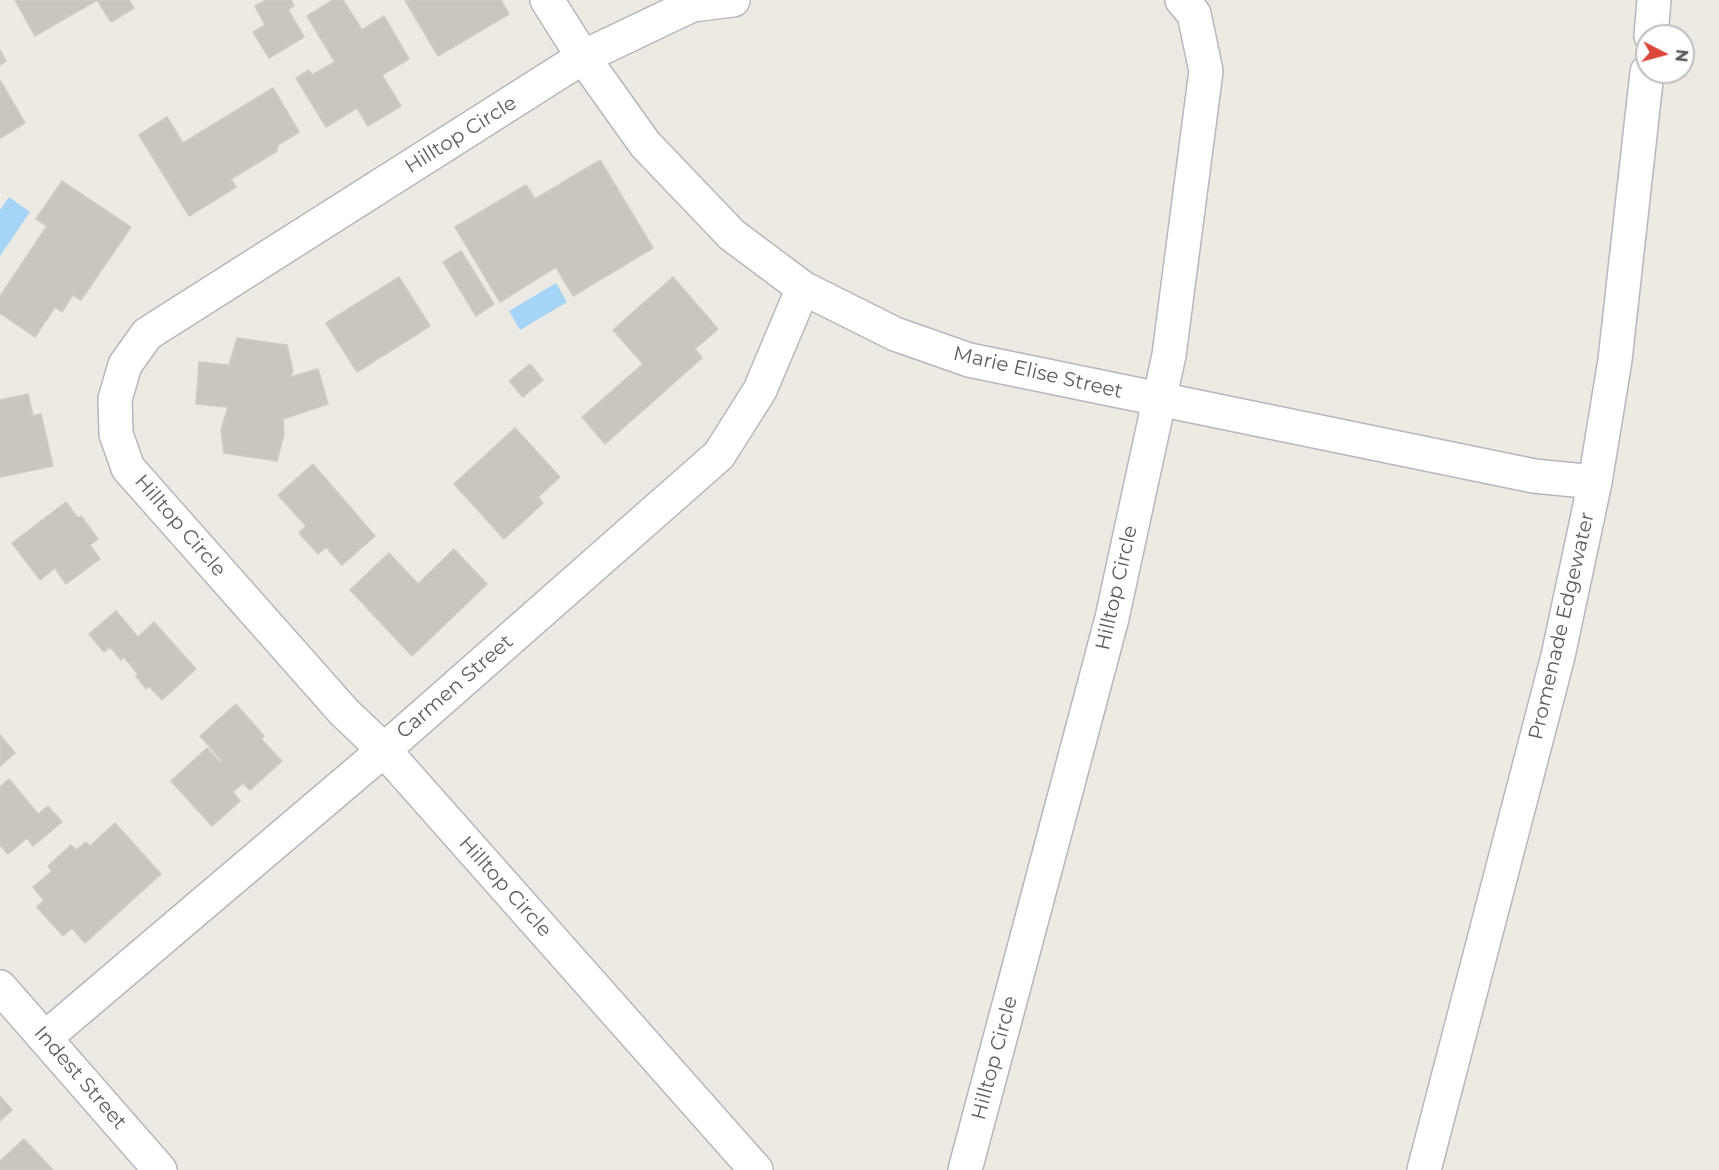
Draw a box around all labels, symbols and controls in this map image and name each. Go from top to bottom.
north arrow [1635,24,1695,84]
text: N [1671,48,1692,63]
street label: Hilltop Circle [401,91,521,179]
street label: Marie Elise Street [951,342,1125,404]
street label: Hilltop Circle [129,470,231,582]
street label: Promenade Edgewater [1524,510,1600,742]
street label: Hilltop Circle [1091,523,1143,653]
street label: Carmen Street [392,630,518,744]
street label: Hilltop Circle [454,832,556,942]
street label: Hilltop Circle [967,993,1023,1123]
street label: Indest Street [29,1022,131,1134]

